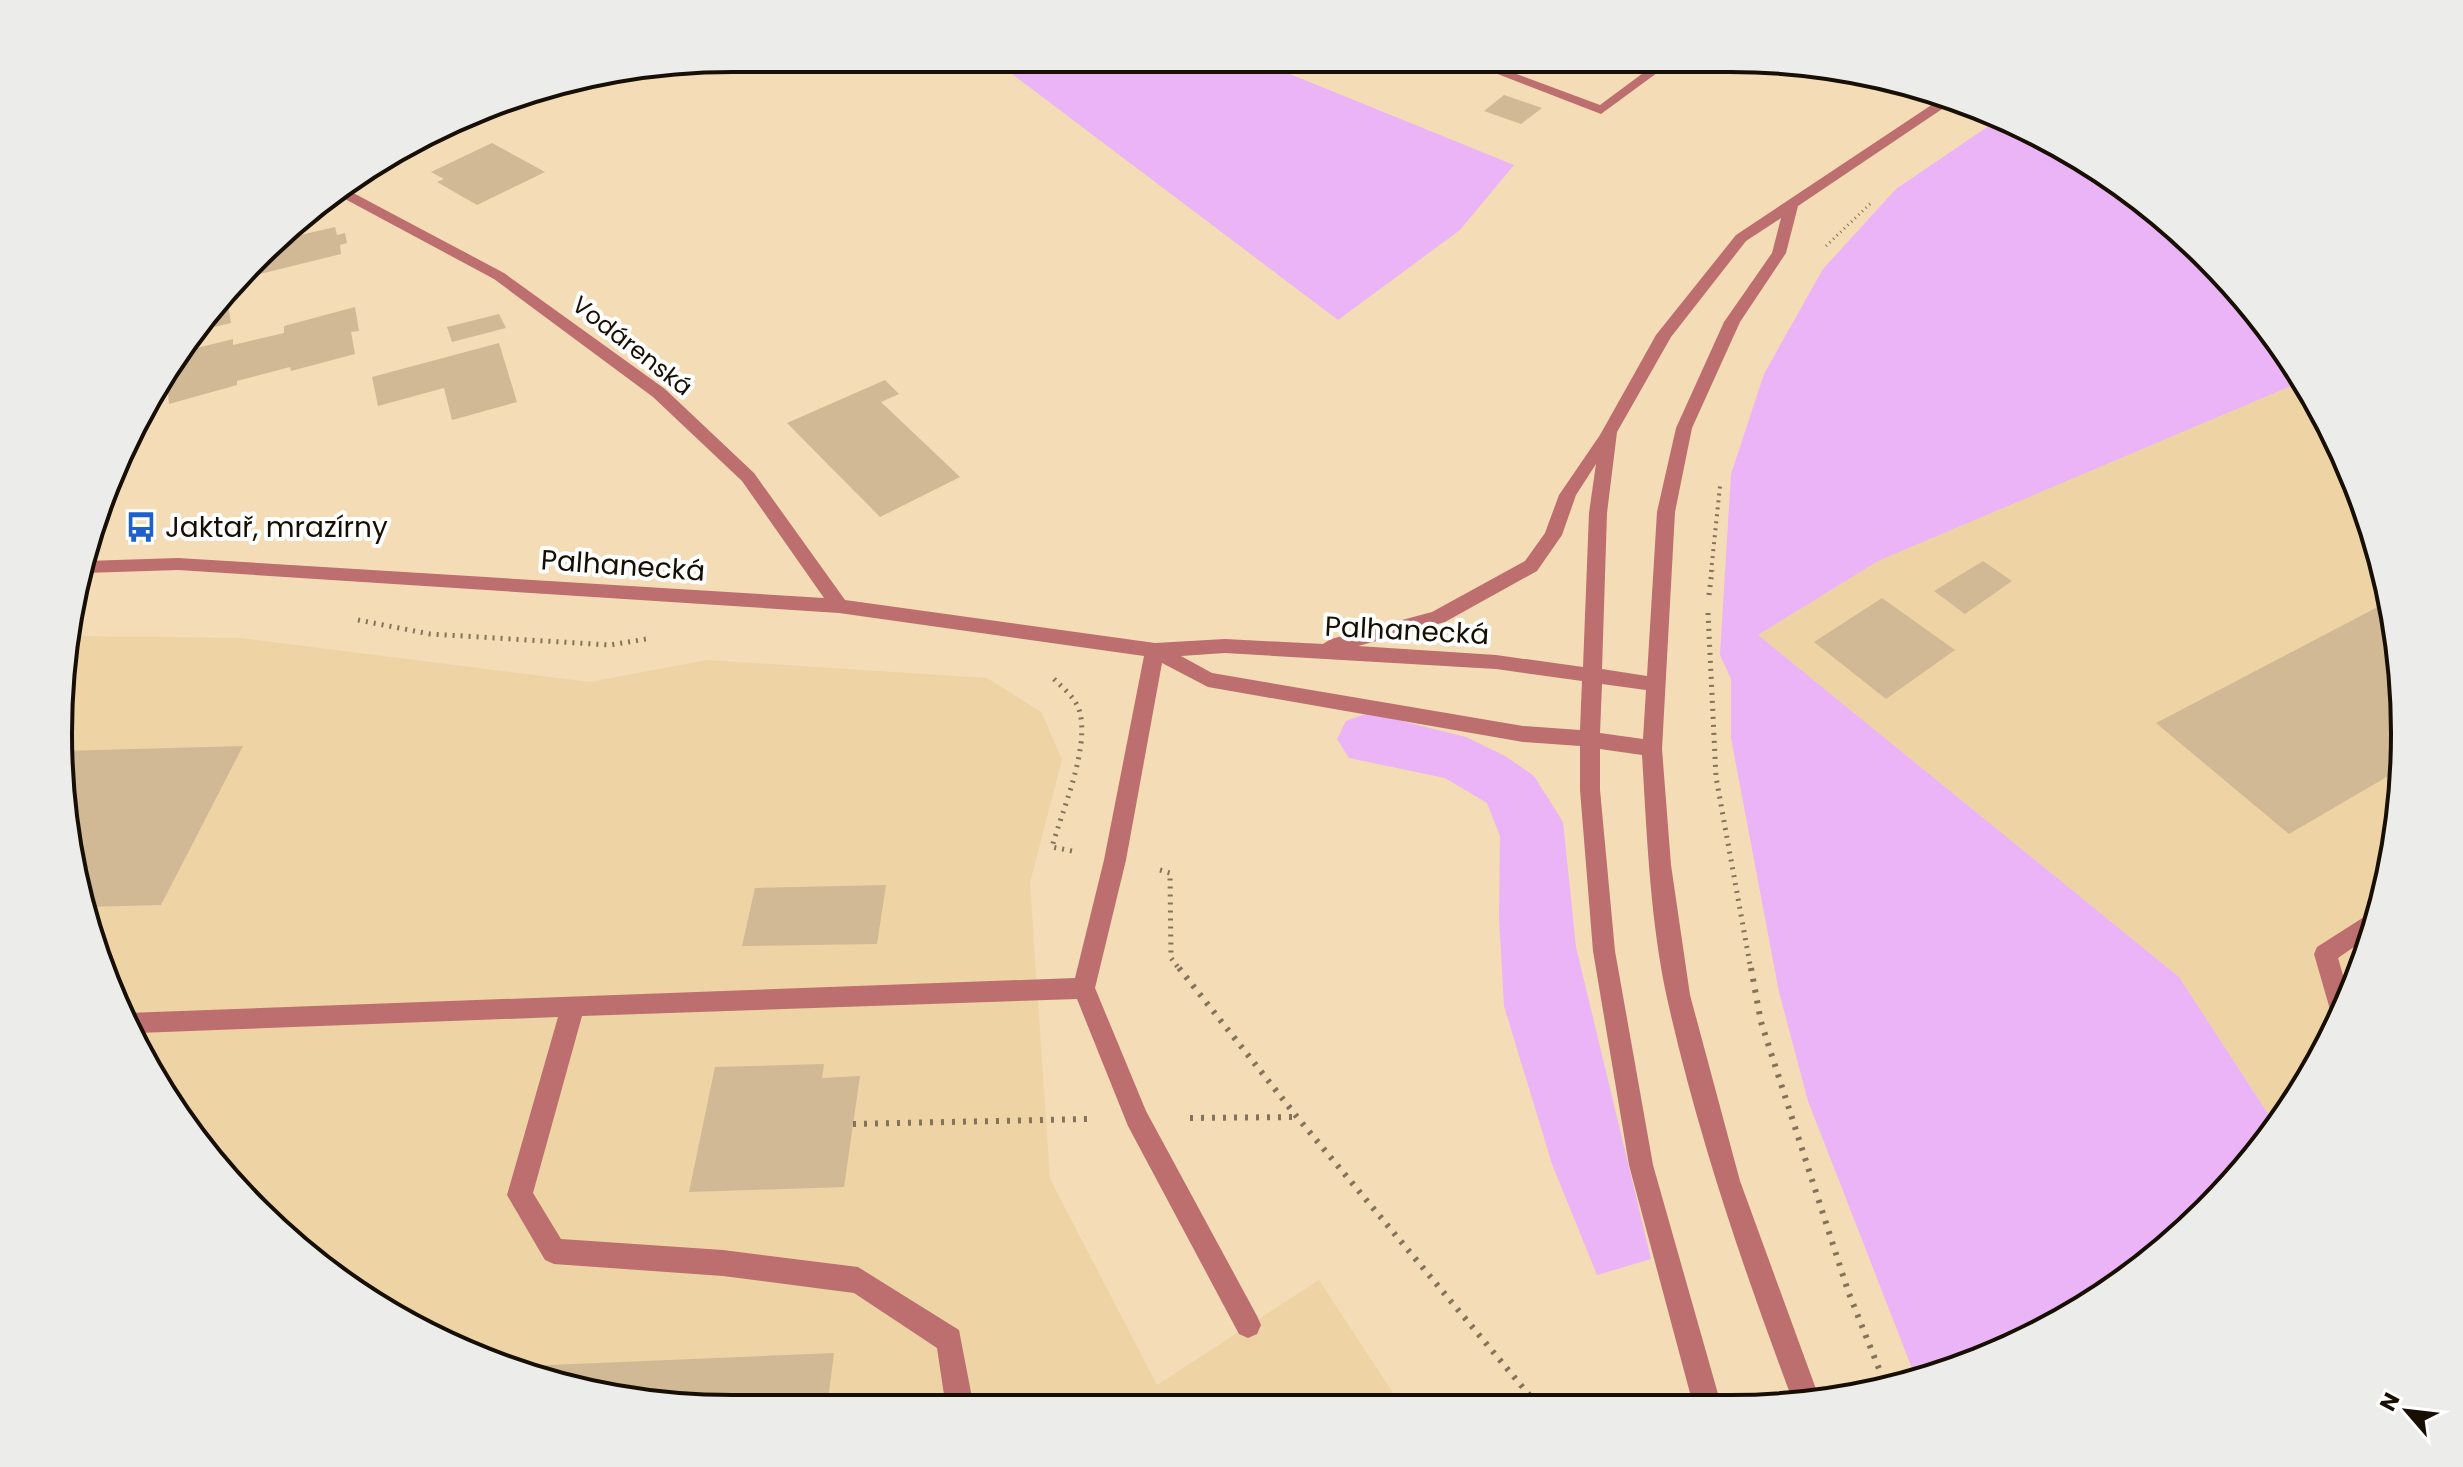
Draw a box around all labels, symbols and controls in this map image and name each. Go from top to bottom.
street label: Vodárenská [565,288,699,403]
place label: Jaktař, mrazírny [165,508,388,547]
bus stop icon: Jaktař, mrazírny [124,510,158,544]
street label: Palhanecká [540,540,706,591]
street label: Palhanecká [1324,607,1490,654]
north arrow [2367,1371,2447,1451]
text: N [2372,1387,2407,1416]

